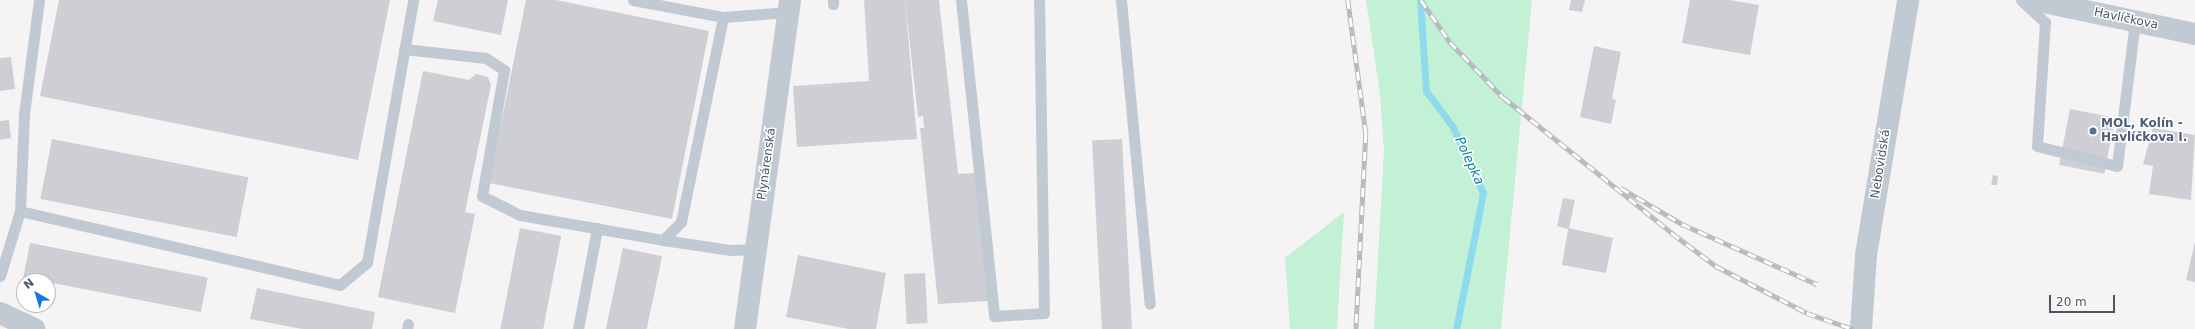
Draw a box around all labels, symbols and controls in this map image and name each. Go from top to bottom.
street label: Havlíčkova [2093,5,2159,33]
place label: MOL, Kolín - Havlíčkova I. [2101,117,2187,145]
marker: MOL, Kolín - Havlíčkova I. [2088,126,2098,136]
street label: Plynárenská [755,127,779,201]
street label: Nebovidská [1868,128,1894,200]
water label: Polepka [1451,135,1487,187]
north arrow [16,273,56,313]
text: N [21,276,37,292]
scale bar [2051,287,2117,313]
text: 20 m [2056,295,2087,309]

